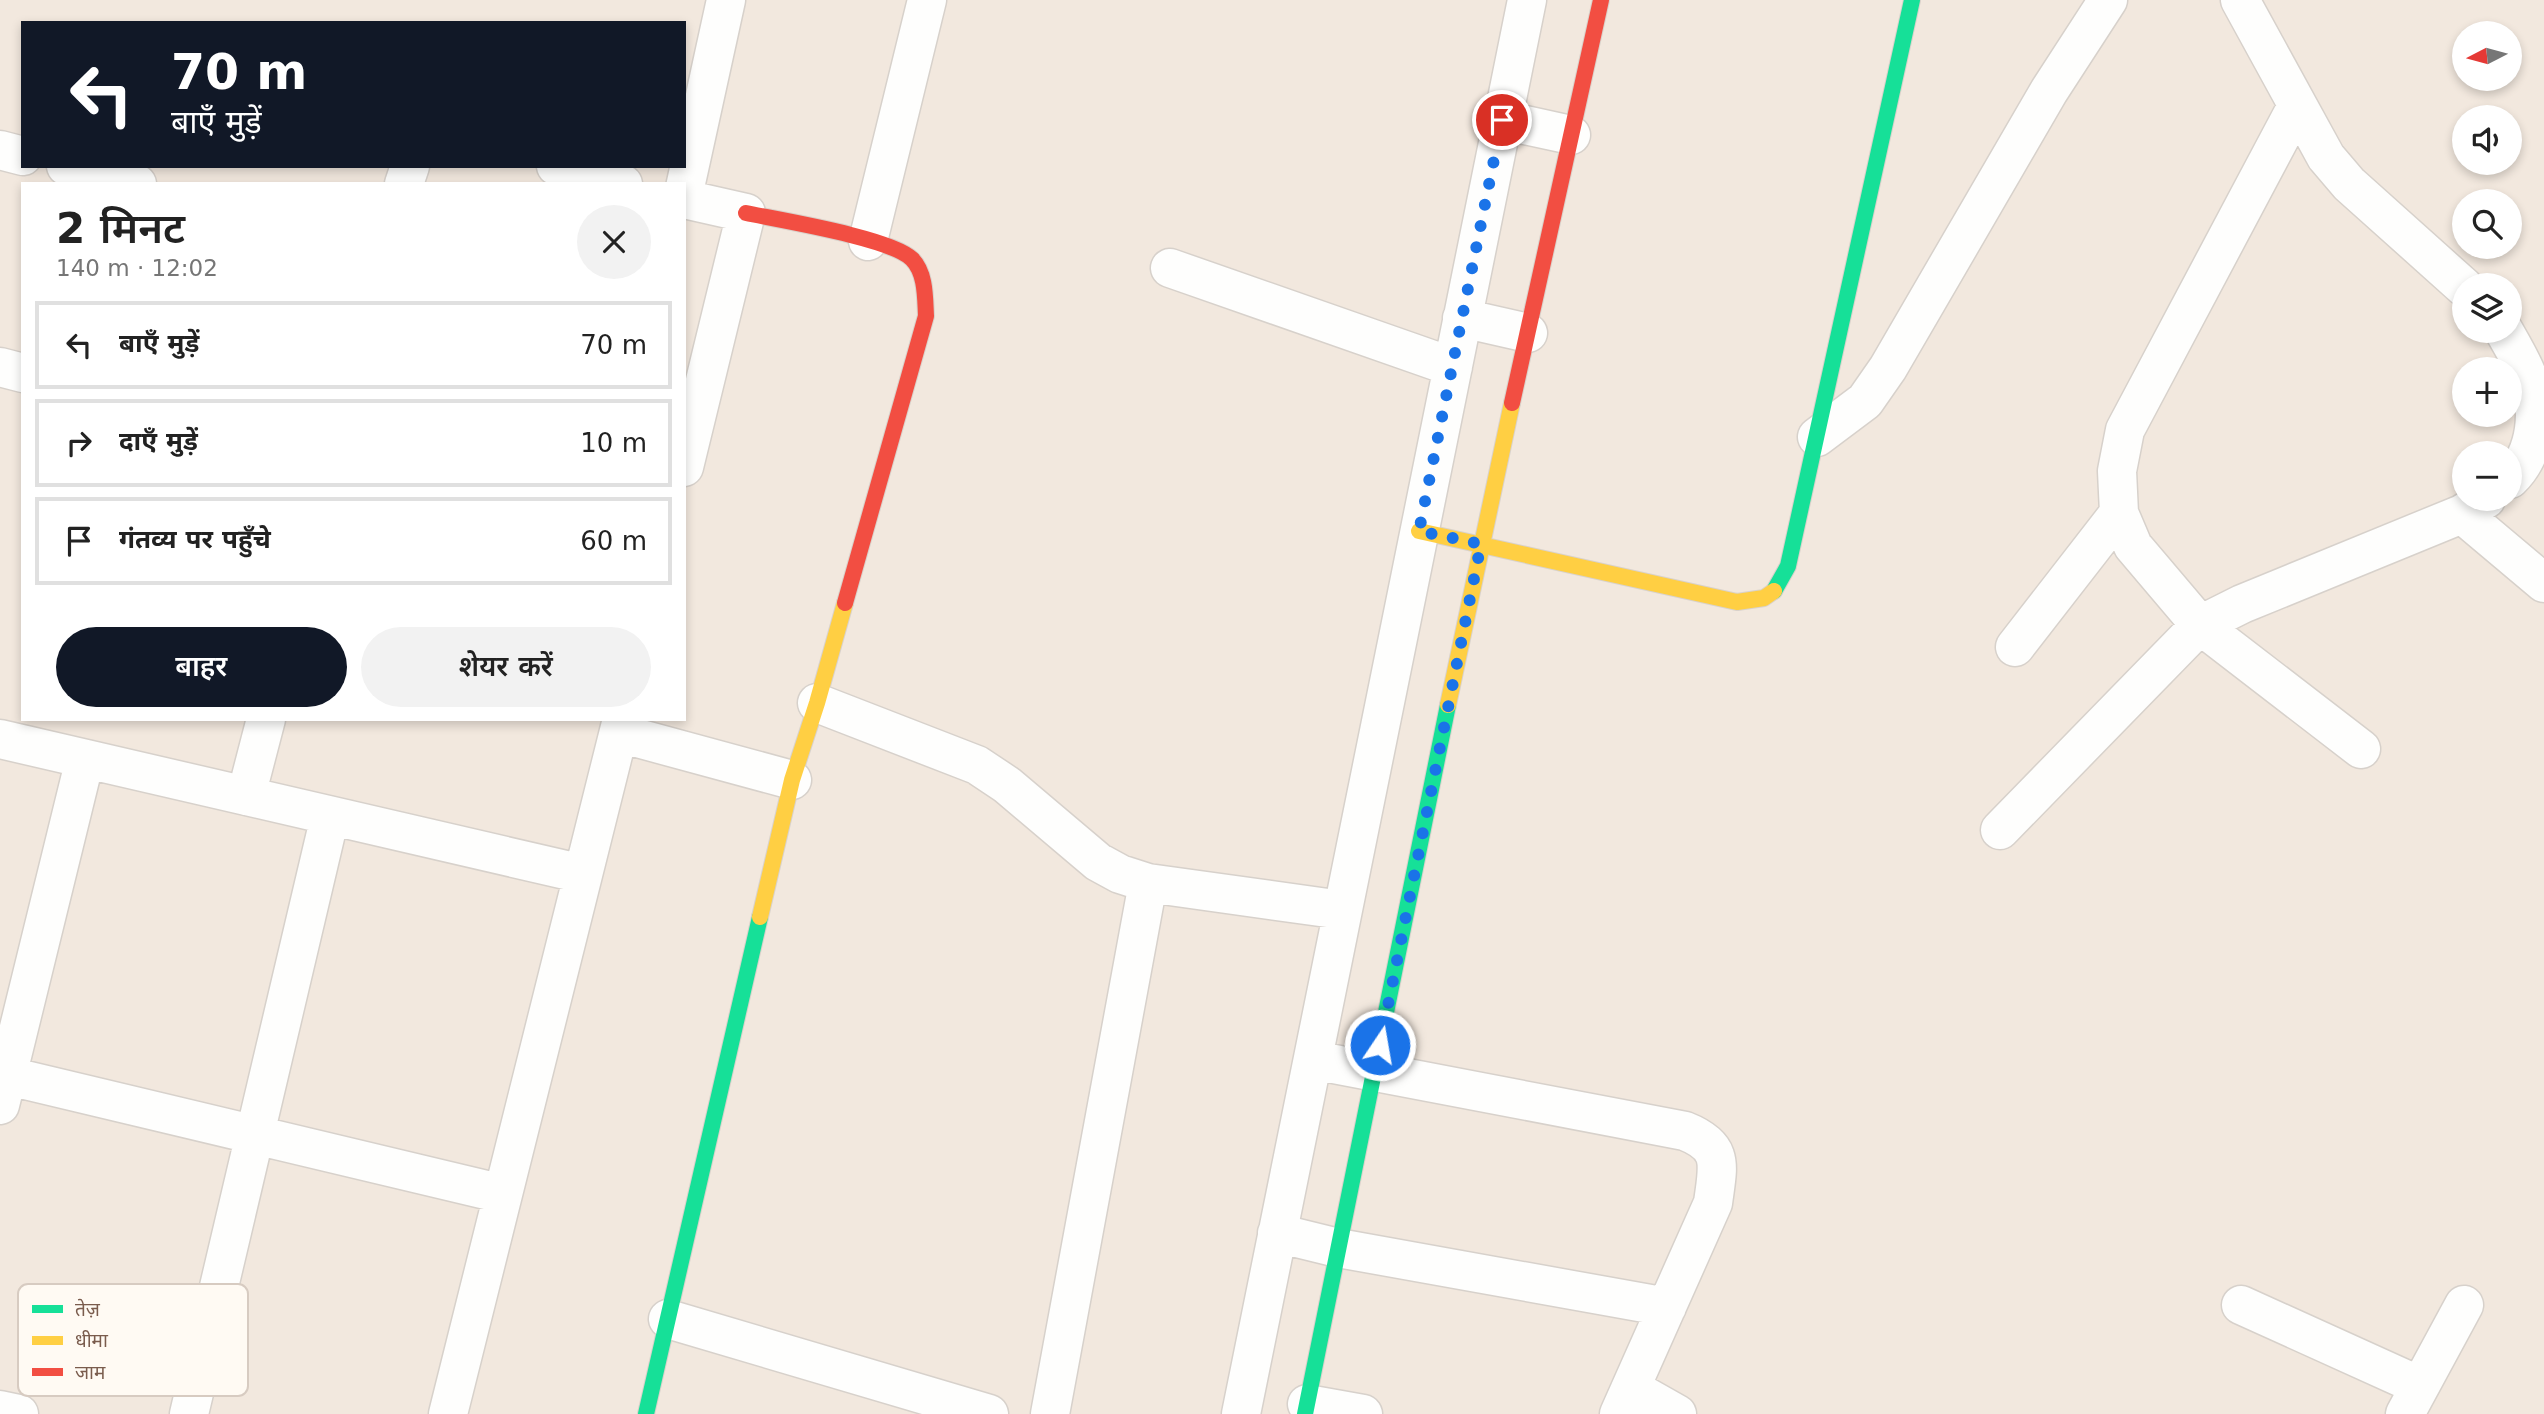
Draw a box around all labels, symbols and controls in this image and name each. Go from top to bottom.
north arrow [2452,21,2522,91]
map controls [2452,21,2522,511]
text: 70 m [171,44,307,101]
icon: left [56,49,147,140]
pin [1472,90,1532,150]
icon: arrive [1483,101,1521,139]
text: बाएँ मुड़ें [171,103,262,141]
button: sound [2452,105,2522,175]
button: search [2452,189,2522,259]
text: 2 मिनट [56,204,185,253]
button: close [577,205,651,279]
text: 140 m · 12:02 [56,255,218,281]
button: layers [2452,273,2522,343]
icon: left [60,326,98,364]
text: बाएँ मुड़ें [119,328,199,358]
text: 70 m [580,330,647,360]
button: + [2452,357,2522,427]
icon: right [60,424,98,462]
text: दाएँ मुड़ें [119,426,198,456]
text: 10 m [580,428,647,458]
button: − [2452,441,2522,511]
icon: arrive [60,522,98,560]
text: गंतव्य पर पहुँचे [119,524,271,554]
text: 60 m [580,526,647,556]
button: बाहर [56,627,347,707]
button: शेयर करें [361,627,651,707]
position arrow [1343,1008,1417,1082]
legend [18,1284,248,1396]
text: तेज़ [75,1298,101,1320]
text: धीमा [75,1329,109,1351]
text: जाम [75,1361,106,1383]

